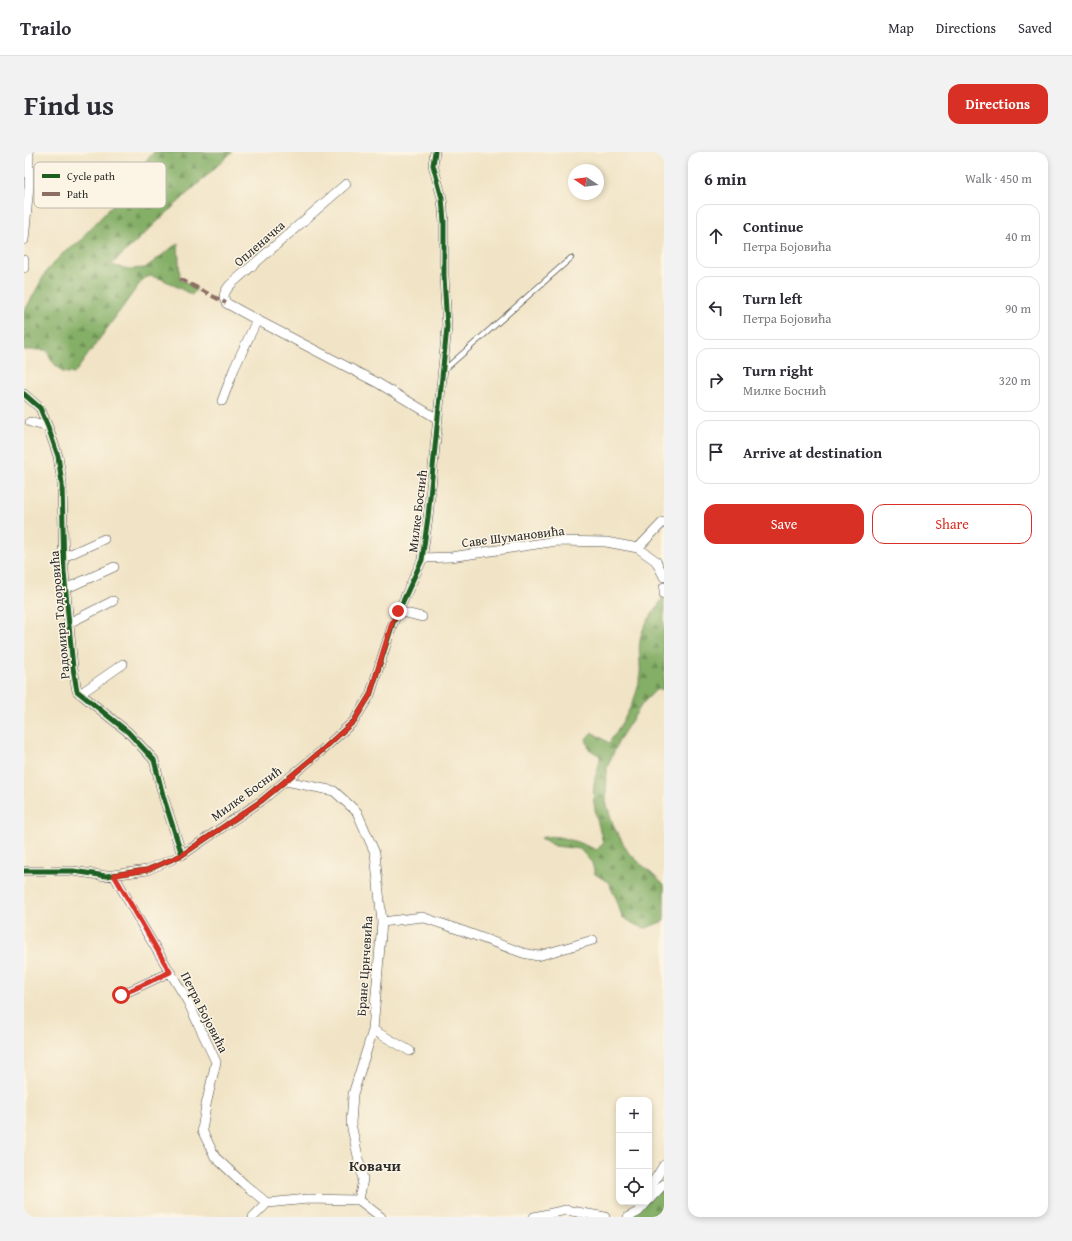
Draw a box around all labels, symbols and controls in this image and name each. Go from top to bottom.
text: Trailo [20,14,71,42]
text: Map [888,18,914,38]
text: Directions [936,18,996,38]
text: Saved [1018,18,1052,38]
text: Find us [24,84,114,125]
button: Directions [948,84,1048,124]
legend [34,162,166,208]
north arrow [568,164,604,200]
text: 6 min [704,166,746,191]
text: Cycle path [67,168,116,184]
text: Walk · 450 m [965,169,1032,188]
text: Path [67,186,89,202]
street label: Опленачка [230,215,290,271]
text: Continue [743,216,804,237]
icon: ahead [705,225,727,247]
text: 40 m [1005,227,1031,246]
text: Петра Бојовића [743,237,832,256]
text: Turn left [743,288,802,309]
icon: left [705,297,727,319]
text: 90 m [1005,299,1031,318]
text: Петра Бојовића [743,309,832,328]
text: Turn right [743,360,814,381]
icon: right [705,369,727,391]
text: 320 m [999,371,1031,390]
text: Милке Боснић [743,381,826,400]
icon: arrive [705,441,727,463]
text: Arrive at destination [743,442,882,463]
street label: Милке Боснић [403,468,432,554]
button: Save [704,504,864,544]
button: Share [872,504,1032,544]
street label: Саве Шумановића [461,521,566,552]
street label: Радомира Тодоровића [44,549,75,680]
route end [389,602,407,620]
street label: Милке Боснић [207,761,286,826]
street label: Бране Црнчевића [352,914,378,1017]
street label: Петра Бојовића [176,968,233,1057]
route start [112,986,130,1004]
map controls [616,1097,652,1205]
button: + [616,1097,652,1133]
button: − [616,1133,652,1169]
district label: Ковачи [349,1155,402,1176]
button: locate [616,1169,652,1205]

